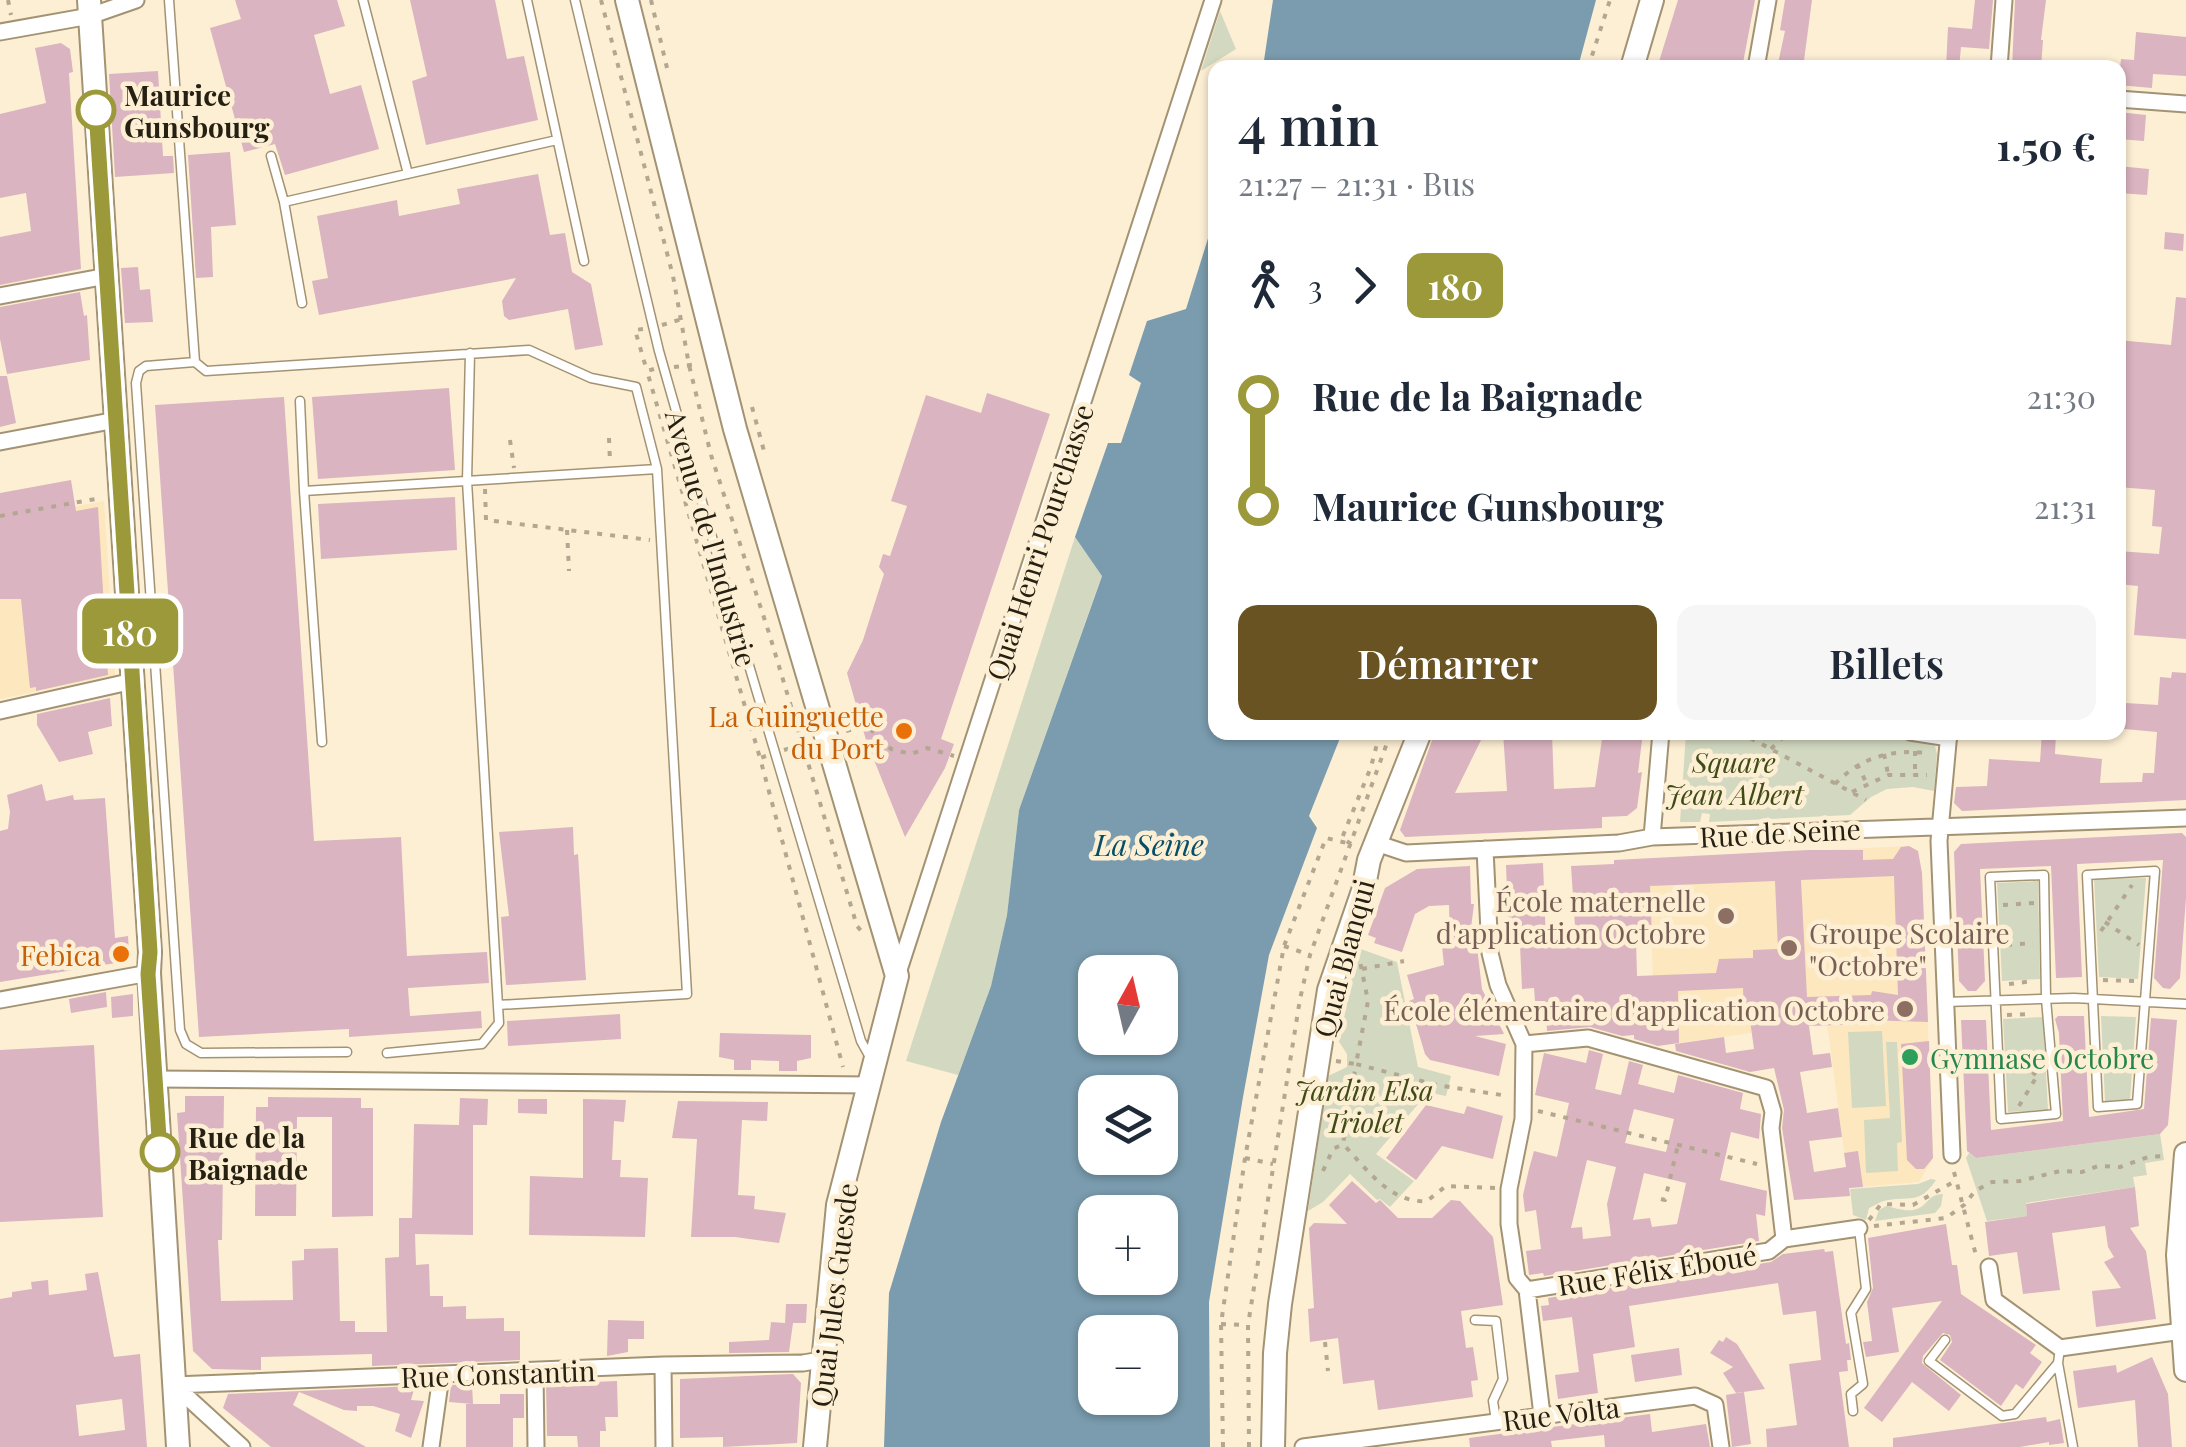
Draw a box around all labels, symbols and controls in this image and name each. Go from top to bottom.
place label: Maurice Gunsbourg [124,76,270,145]
text: 4 min [1238,86,1379,160]
marker: Maurice Gunsbourg [77,91,115,129]
text: 1.50 € [1997,120,2096,171]
text: 21:27 – 21:31 · Bus [1238,161,1475,204]
icon: walk [1238,258,1293,313]
icon: forward [1337,258,1392,313]
text: 180 [1427,262,1483,309]
text: 3 [1308,264,1322,307]
text: Rue de la Baignade [1312,370,1643,421]
text: 21:30 [2027,374,2096,417]
street label: Quai Henri Pourchasse [977,399,1101,685]
street label: Avenue de l'Industrie [657,404,766,671]
text: Maurice Gunsbourg [1312,480,1664,531]
text: 21:31 [2034,484,2096,527]
line badge: 180 [72,598,188,664]
button: Démarrer [1238,605,1657,720]
button: Billets [1677,605,2096,720]
text: 180 [102,608,158,655]
place label: La Guinguette du Port [708,697,885,766]
marker: La Guinguette du Port [893,720,915,742]
park label: Square Jean Albert [1664,743,1805,812]
street label: Rue de Seine [1698,809,1862,855]
water label: La Seine [1092,824,1204,864]
street label: Quai Blanqui [1304,875,1382,1041]
place label: École maternelle d'application Octobre [1436,882,1706,951]
marker: École maternelle d'application Octobre [1715,905,1737,927]
place label: Groupe Scolaire "Octobre" [1809,914,2010,983]
place label: Febica [20,936,101,973]
marker: Groupe Scolaire "Octobre" [1778,937,1800,959]
marker: Febica [110,943,132,965]
north arrow [1078,955,1178,1055]
map controls [1078,955,1178,1415]
place label: École élémentaire d'application Octobre [1383,991,1885,1028]
marker: École élémentaire d'application Octobre [1894,998,1916,1020]
place label: Gymnase Octobre [1930,1039,2154,1076]
marker: Gymnase Octobre [1899,1046,1921,1068]
park label: Jardin Elsa Triolet [1294,1071,1434,1140]
button: layers [1078,1075,1178,1175]
place label: Rue de la Baignade [188,1118,308,1187]
marker: Rue de la Baignade [141,1133,179,1171]
street label: Quai Jules Guesde [801,1181,865,1409]
button: + [1078,1195,1178,1295]
street label: Rue Félix Éboué [1555,1235,1759,1303]
button: − [1078,1315,1178,1415]
street label: Rue Constantin [400,1351,596,1395]
street label: Rue Volta [1500,1387,1622,1439]

